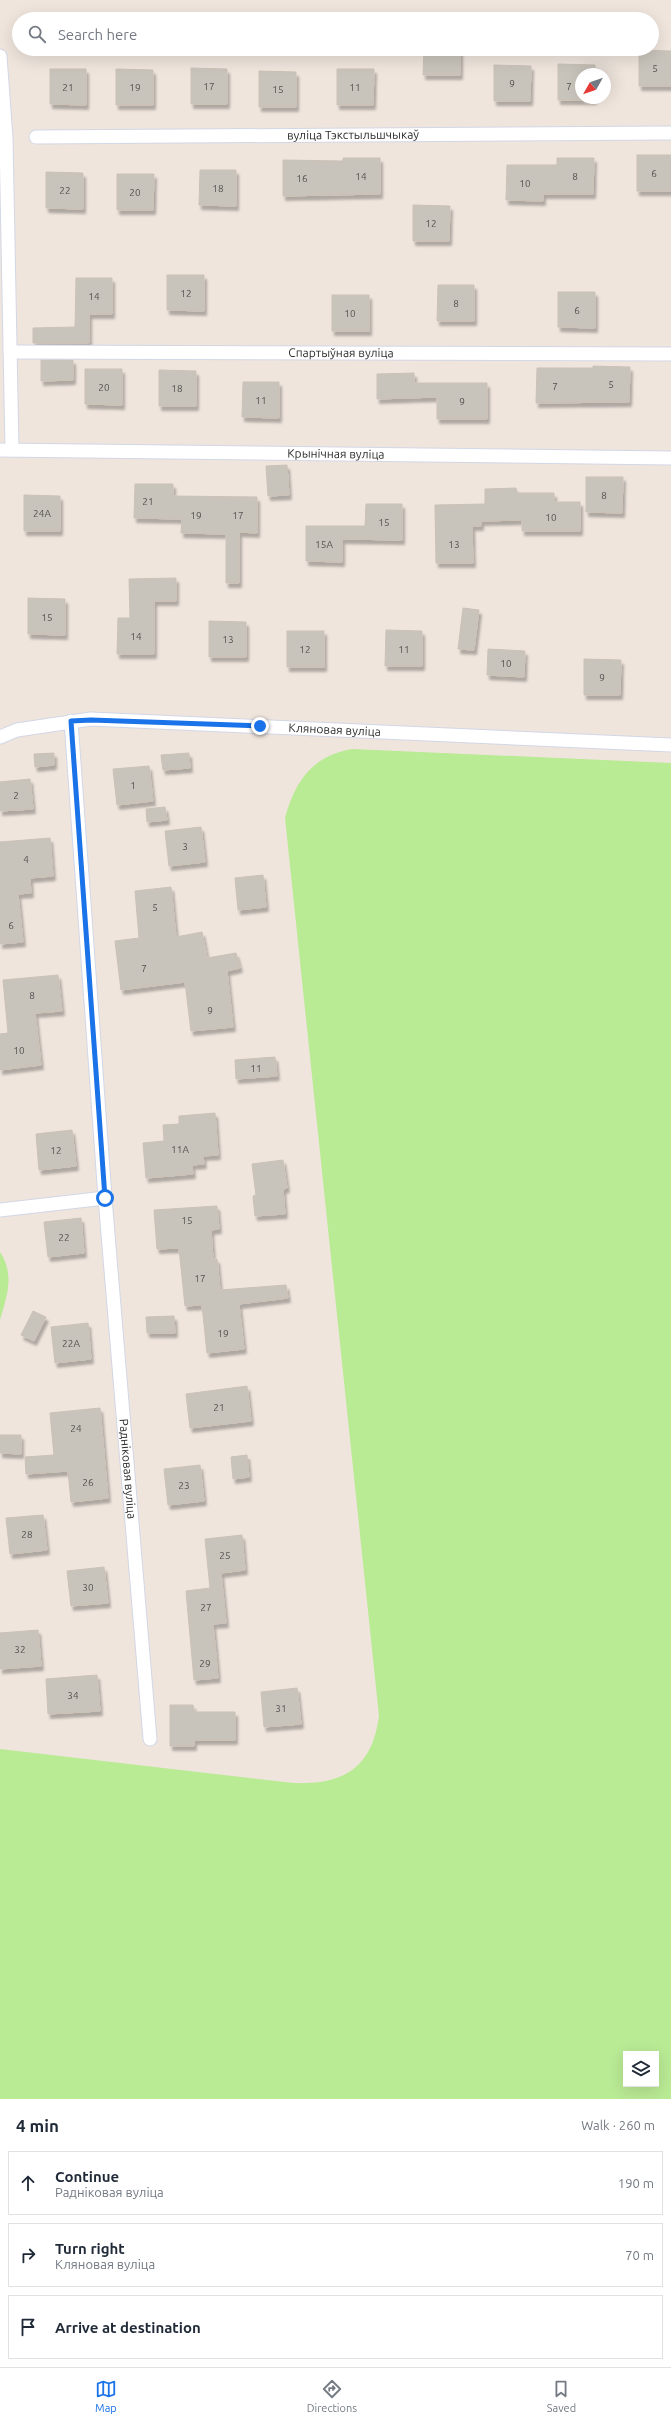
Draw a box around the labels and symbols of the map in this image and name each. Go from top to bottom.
house number: 5 [652,63,658,74]
north arrow [575,68,611,104]
house number: 9 [509,78,515,89]
house number: 17 [203,81,215,92]
house number: 7 [566,81,572,92]
house number: 21 [62,82,74,93]
house number: 19 [129,82,141,93]
house number: 11 [349,82,361,93]
house number: 15 [272,84,284,95]
street label: вуліца Тэкстыльшчыкаў [287,128,419,141]
house number: 6 [651,168,657,179]
house number: 14 [355,171,367,182]
house number: 8 [572,171,578,182]
house number: 16 [296,173,308,184]
house number: 10 [519,178,531,189]
house number: 18 [212,183,224,194]
house number: 22 [59,185,71,196]
house number: 20 [129,187,141,198]
house number: 12 [425,218,437,229]
house number: 12 [180,288,192,299]
house number: 14 [88,291,100,302]
house number: 8 [453,298,459,309]
house number: 6 [574,305,580,316]
house number: 10 [344,308,356,319]
street label: Спартыўная вуліца [288,346,394,359]
house number: 5 [608,379,614,390]
house number: 7 [552,381,558,392]
house number: 20 [98,382,110,393]
house number: 18 [171,383,183,394]
house number: 11 [255,395,267,406]
house number: 9 [459,396,465,407]
street label: Крынічная вуліца [287,446,385,461]
house number: 8 [601,490,607,501]
house number: 21 [142,496,154,507]
house number: 24А [33,508,51,519]
house number: 19 [190,510,202,521]
house number: 17 [232,510,244,521]
house number: 10 [545,512,557,523]
house number: 15 [378,517,390,528]
house number: 15А [315,539,333,550]
house number: 13 [448,539,460,550]
house number: 15 [41,612,53,623]
house number: 14 [130,631,142,642]
house number: 13 [222,634,234,645]
house number: 12 [299,644,311,655]
house number: 11 [398,644,410,655]
house number: 10 [500,658,512,669]
house number: 9 [599,672,605,683]
route end [251,717,269,735]
street label: Кляновая вуліца [288,721,381,738]
house number: 1 [130,780,136,791]
house number: 2 [13,790,19,801]
house number: 3 [182,841,188,852]
house number: 4 [23,854,29,865]
house number: 5 [152,902,158,913]
house number: 6 [8,920,14,931]
house number: 7 [141,963,147,974]
house number: 8 [29,990,35,1001]
house number: 9 [207,1005,213,1016]
house number: 10 [13,1045,25,1056]
house number: 11 [250,1063,262,1074]
house number: 11А [171,1144,189,1155]
house number: 12 [50,1145,62,1156]
route start [96,1189,114,1207]
house number: 15 [181,1215,193,1226]
house number: 22 [58,1232,70,1243]
house number: 17 [194,1273,206,1284]
house number: 19 [217,1328,229,1339]
house number: 22А [62,1338,80,1349]
house number: 21 [213,1402,225,1413]
street label: Радніковая вуліца [117,1418,139,1519]
house number: 24 [70,1423,82,1434]
house number: 26 [82,1477,94,1488]
house number: 23 [178,1480,190,1491]
house number: 28 [21,1529,33,1540]
house number: 25 [219,1550,231,1561]
house number: 30 [82,1582,94,1593]
house number: 27 [200,1602,212,1613]
house number: 32 [14,1644,26,1655]
house number: 29 [199,1658,211,1669]
house number: 34 [67,1690,79,1701]
house number: 31 [275,1703,287,1714]

